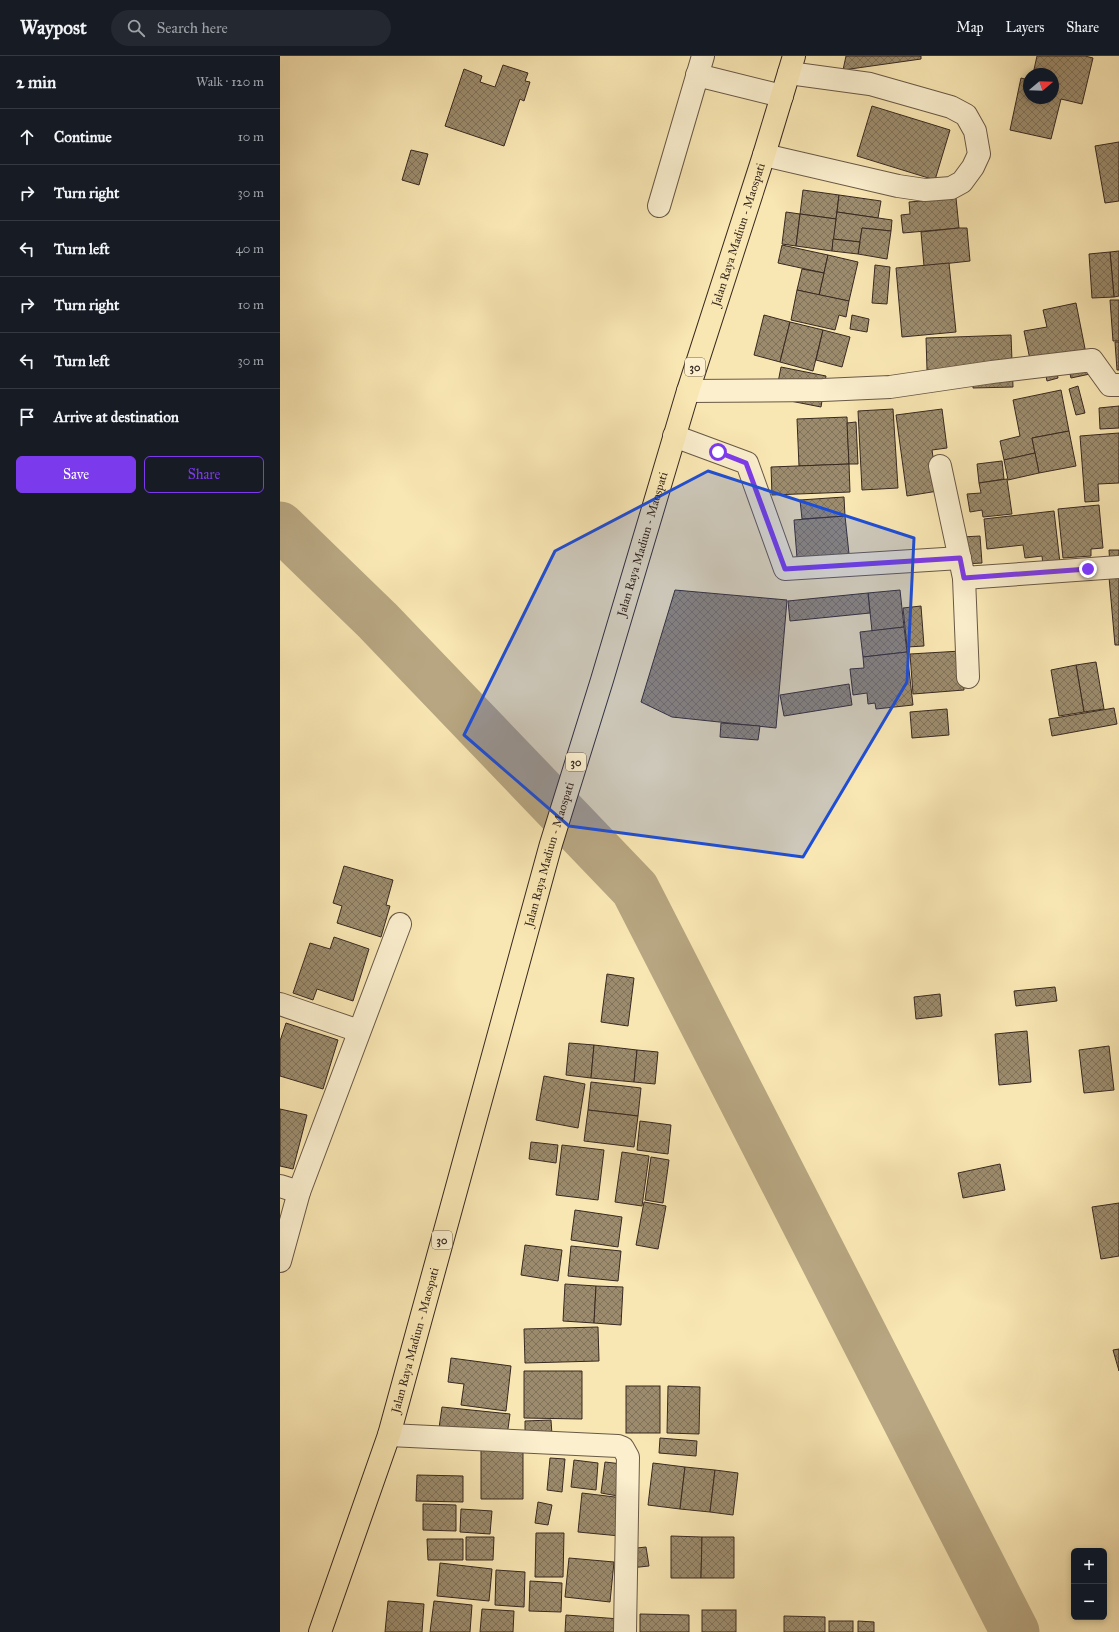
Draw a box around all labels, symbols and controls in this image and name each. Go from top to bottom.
search box [111,10,391,46]
text: Waypost [20,16,87,39]
icon: search [125,17,147,39]
text: Search here [157,19,228,37]
text: Map [956,19,984,36]
text: Layers [1006,19,1044,36]
text: Share [1066,19,1099,36]
north arrow [1023,68,1059,104]
text: 2 min [16,72,56,93]
text: Walk · 120 m [196,74,264,90]
icon: ahead [16,126,38,148]
text: Continue [54,128,112,146]
text: 10 m [238,129,264,145]
street label: Jalan Raya Madiun - Maospati [708,160,768,310]
icon: right [16,182,38,204]
text: Turn right [54,184,119,202]
text: 30 m [238,185,264,201]
icon: left [16,238,38,260]
text: Turn left [54,240,110,258]
text: 40 m [235,241,264,257]
icon: right [16,294,38,316]
text: Turn right [54,296,119,314]
text: 10 m [238,297,264,313]
icon: left [16,350,38,372]
text: Turn left [54,352,110,370]
text: 30 m [238,353,264,369]
road number: 30 [685,358,705,376]
icon: arrive [16,406,38,428]
text: Arrive at destination [54,408,179,426]
route start [709,443,727,461]
button: Save [16,456,136,493]
button: Share [144,456,264,493]
street label: Jalan Raya Madiun - Maospati [614,470,671,620]
route end [1079,560,1097,578]
road number: 30 [566,753,586,771]
street label: Jalan Raya Madiun - Maospati [521,780,577,931]
road number: 30 [432,1231,452,1249]
street label: Jalan Raya Madiun - Maospati [388,1265,442,1417]
map controls [1071,1548,1107,1620]
button: + [1071,1548,1107,1584]
button: − [1071,1584,1107,1620]

